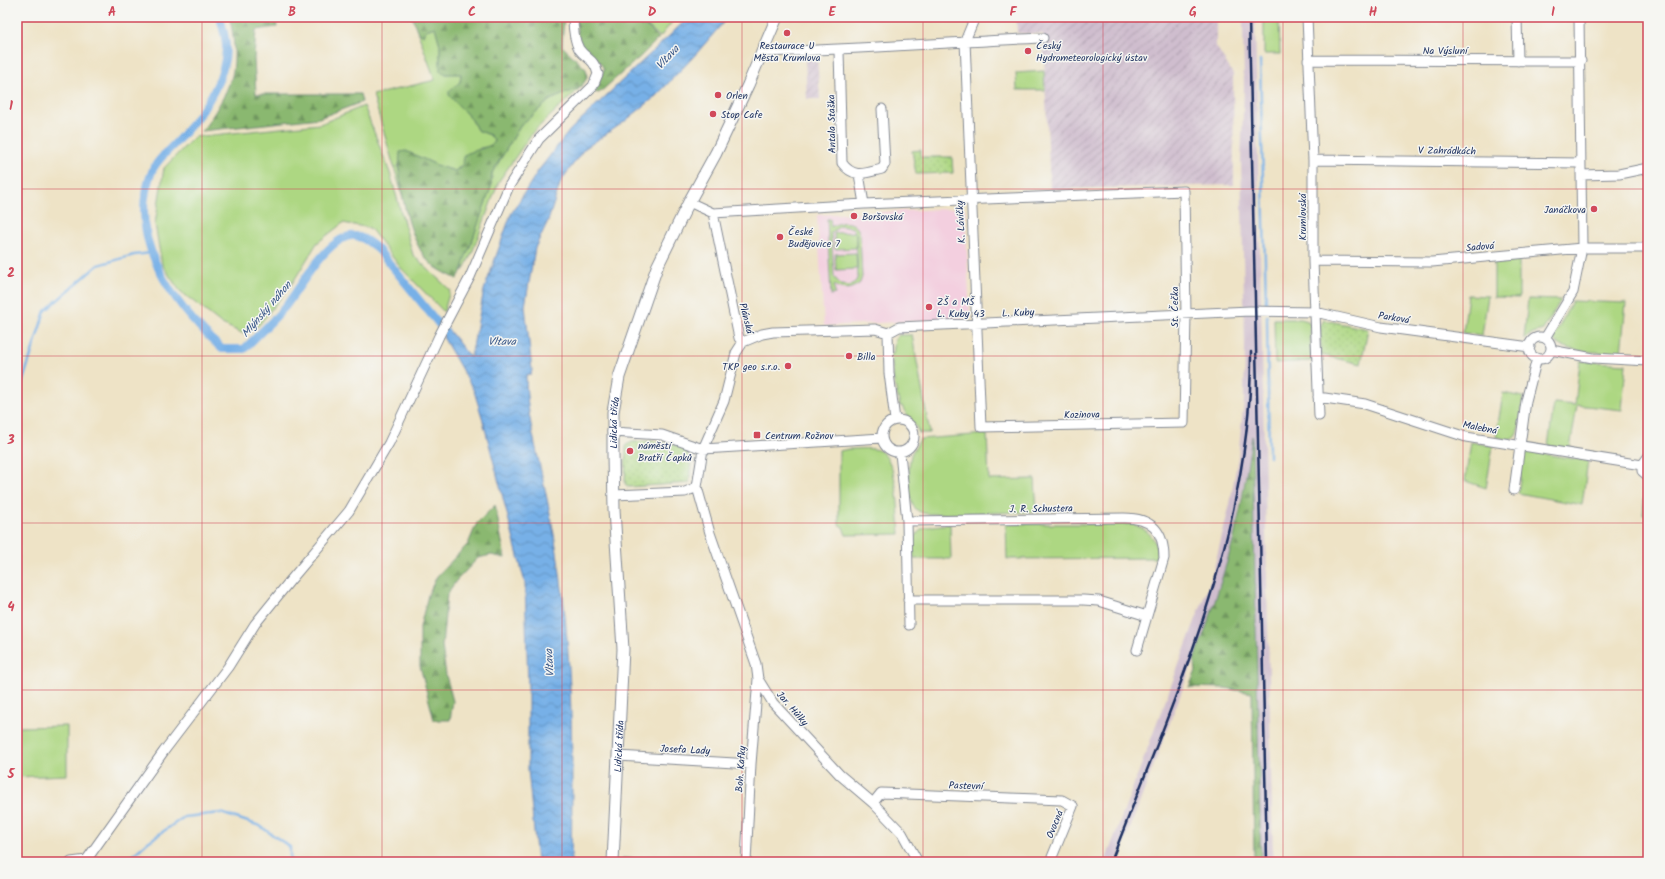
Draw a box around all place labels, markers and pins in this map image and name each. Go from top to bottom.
marker: Restaurace U Města Krumlova [782,28,792,38]
place label: Restaurace U Města Krumlova [754,38,821,66]
place label: Český Hydrometeorologický ústav [1036,38,1148,66]
marker: Český Hydrometeorologický ústav [1023,46,1033,56]
place label: Orlen [726,88,748,104]
marker: Orlen [713,90,723,100]
place label: Stop Cafe [721,107,763,123]
marker: Stop Cafe [708,109,718,119]
place label: Janáčkova [1544,202,1586,218]
marker: Janáčkova [1589,204,1599,214]
place label: Boršovská [862,209,904,225]
marker: Boršovská [849,211,859,221]
place label: České Budějovice 7 [788,224,840,252]
marker: České Budějovice 7 [775,232,785,242]
place label: ZŠ a MŠ L. Kuby 43 [937,294,985,322]
marker: ZŠ a MŠ L. Kuby 43 [924,302,934,312]
place label: Billa [857,349,876,365]
marker: Billa [844,351,854,361]
place label: TKP geo s.r.o. [722,359,780,375]
marker: TKP geo s.r.o. [783,361,793,371]
place label: Centrum Rožnov [765,428,834,444]
marker: Centrum Rožnov [752,430,762,440]
place label: náměstí Bratří Čapků [638,438,692,466]
marker: náměstí Bratří Čapků [625,446,635,456]

